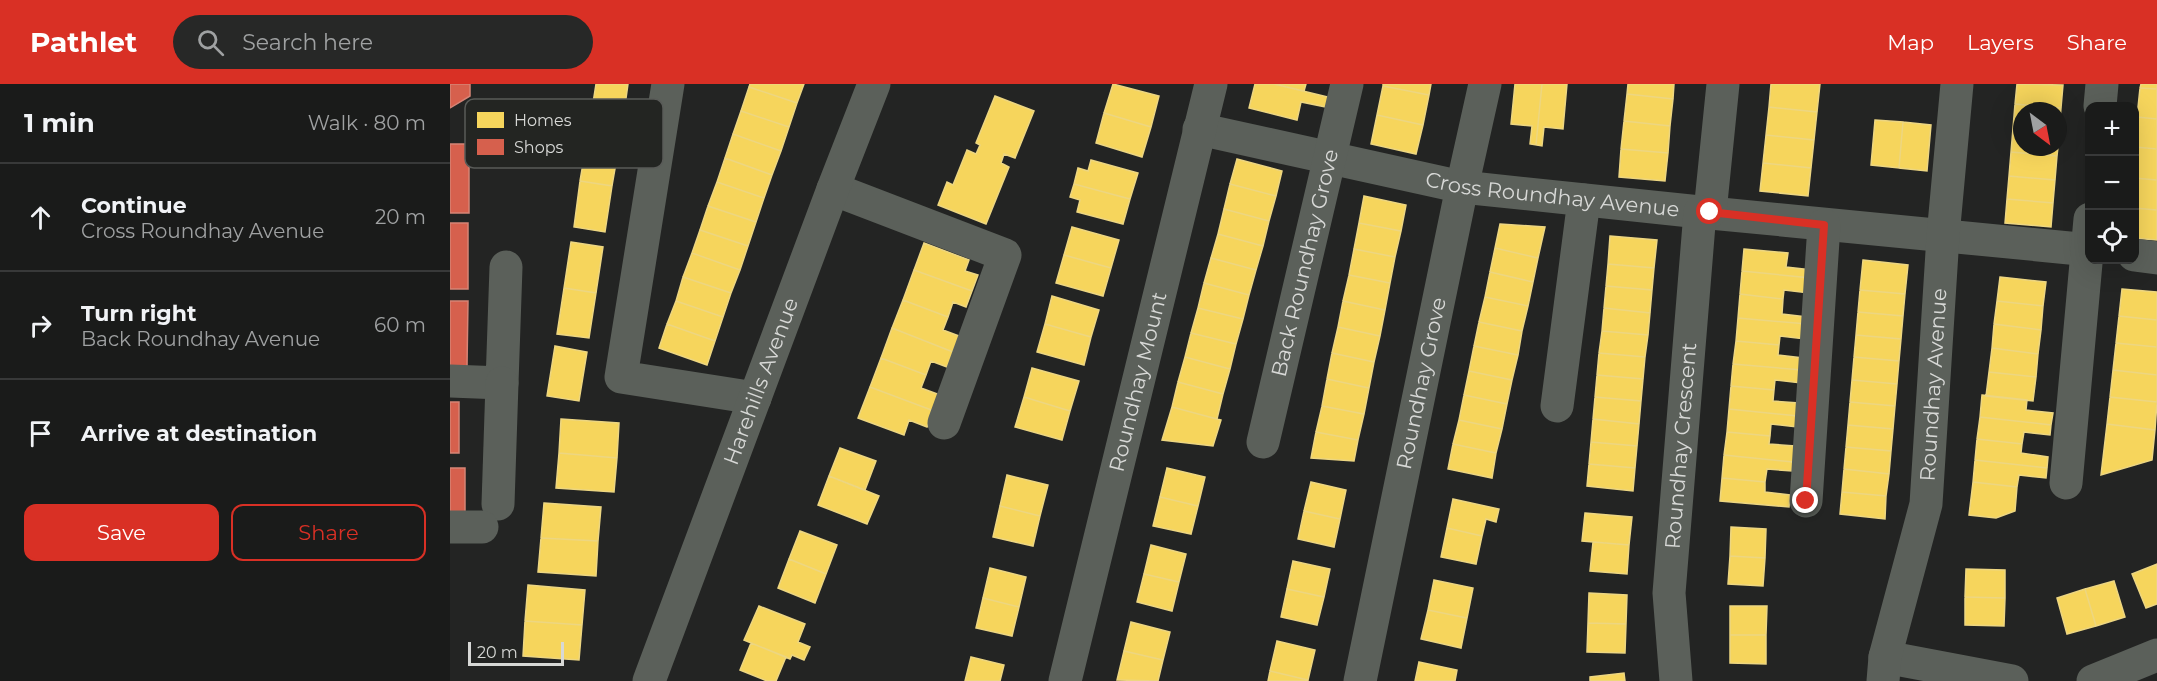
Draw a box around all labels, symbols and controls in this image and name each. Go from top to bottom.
search box [173,15,593,69]
text: Pathlet [30,25,137,59]
icon: search [194,26,227,59]
text: Search here [242,29,373,56]
text: Map [1887,30,1934,55]
text: Layers [1967,30,2034,55]
text: Share [2067,30,2127,55]
legend [465,99,663,168]
north arrow [2013,102,2067,156]
map controls [2085,102,2139,264]
button: + [2085,102,2139,156]
text: 1 min [24,107,95,139]
text: Walk · 80 m [308,111,426,135]
text: Homes [514,111,572,130]
text: Shops [514,138,564,157]
street label: Back Roundhay Grove [1266,146,1343,379]
button: − [2085,156,2139,210]
street label: Cross Roundhay Avenue [1423,166,1681,222]
text: Continue [81,192,187,219]
route start [1696,198,1722,224]
icon: ahead [24,201,57,234]
text: 20 m [375,205,426,229]
button: locate [2085,210,2139,264]
text: Cross Roundhay Avenue [81,219,324,243]
street label: Roundhay Avenue [1914,287,1952,482]
street label: Roundhay Mount [1104,289,1172,474]
street label: Harehills Avenue [718,294,803,468]
street label: Roundhay Grove [1391,295,1451,471]
text: Turn right [81,300,196,327]
icon: right [24,309,57,342]
text: 60 m [374,313,426,337]
text: Back Roundhay Avenue [81,327,320,351]
street label: Roundhay Crescent [1660,342,1701,550]
icon: arrive [24,417,57,450]
text: Arrive at destination [81,420,317,447]
route end [1792,487,1818,513]
button: Save [24,504,219,561]
button: Share [231,504,426,561]
scale bar [468,639,564,666]
text: 20 m [477,643,518,662]

